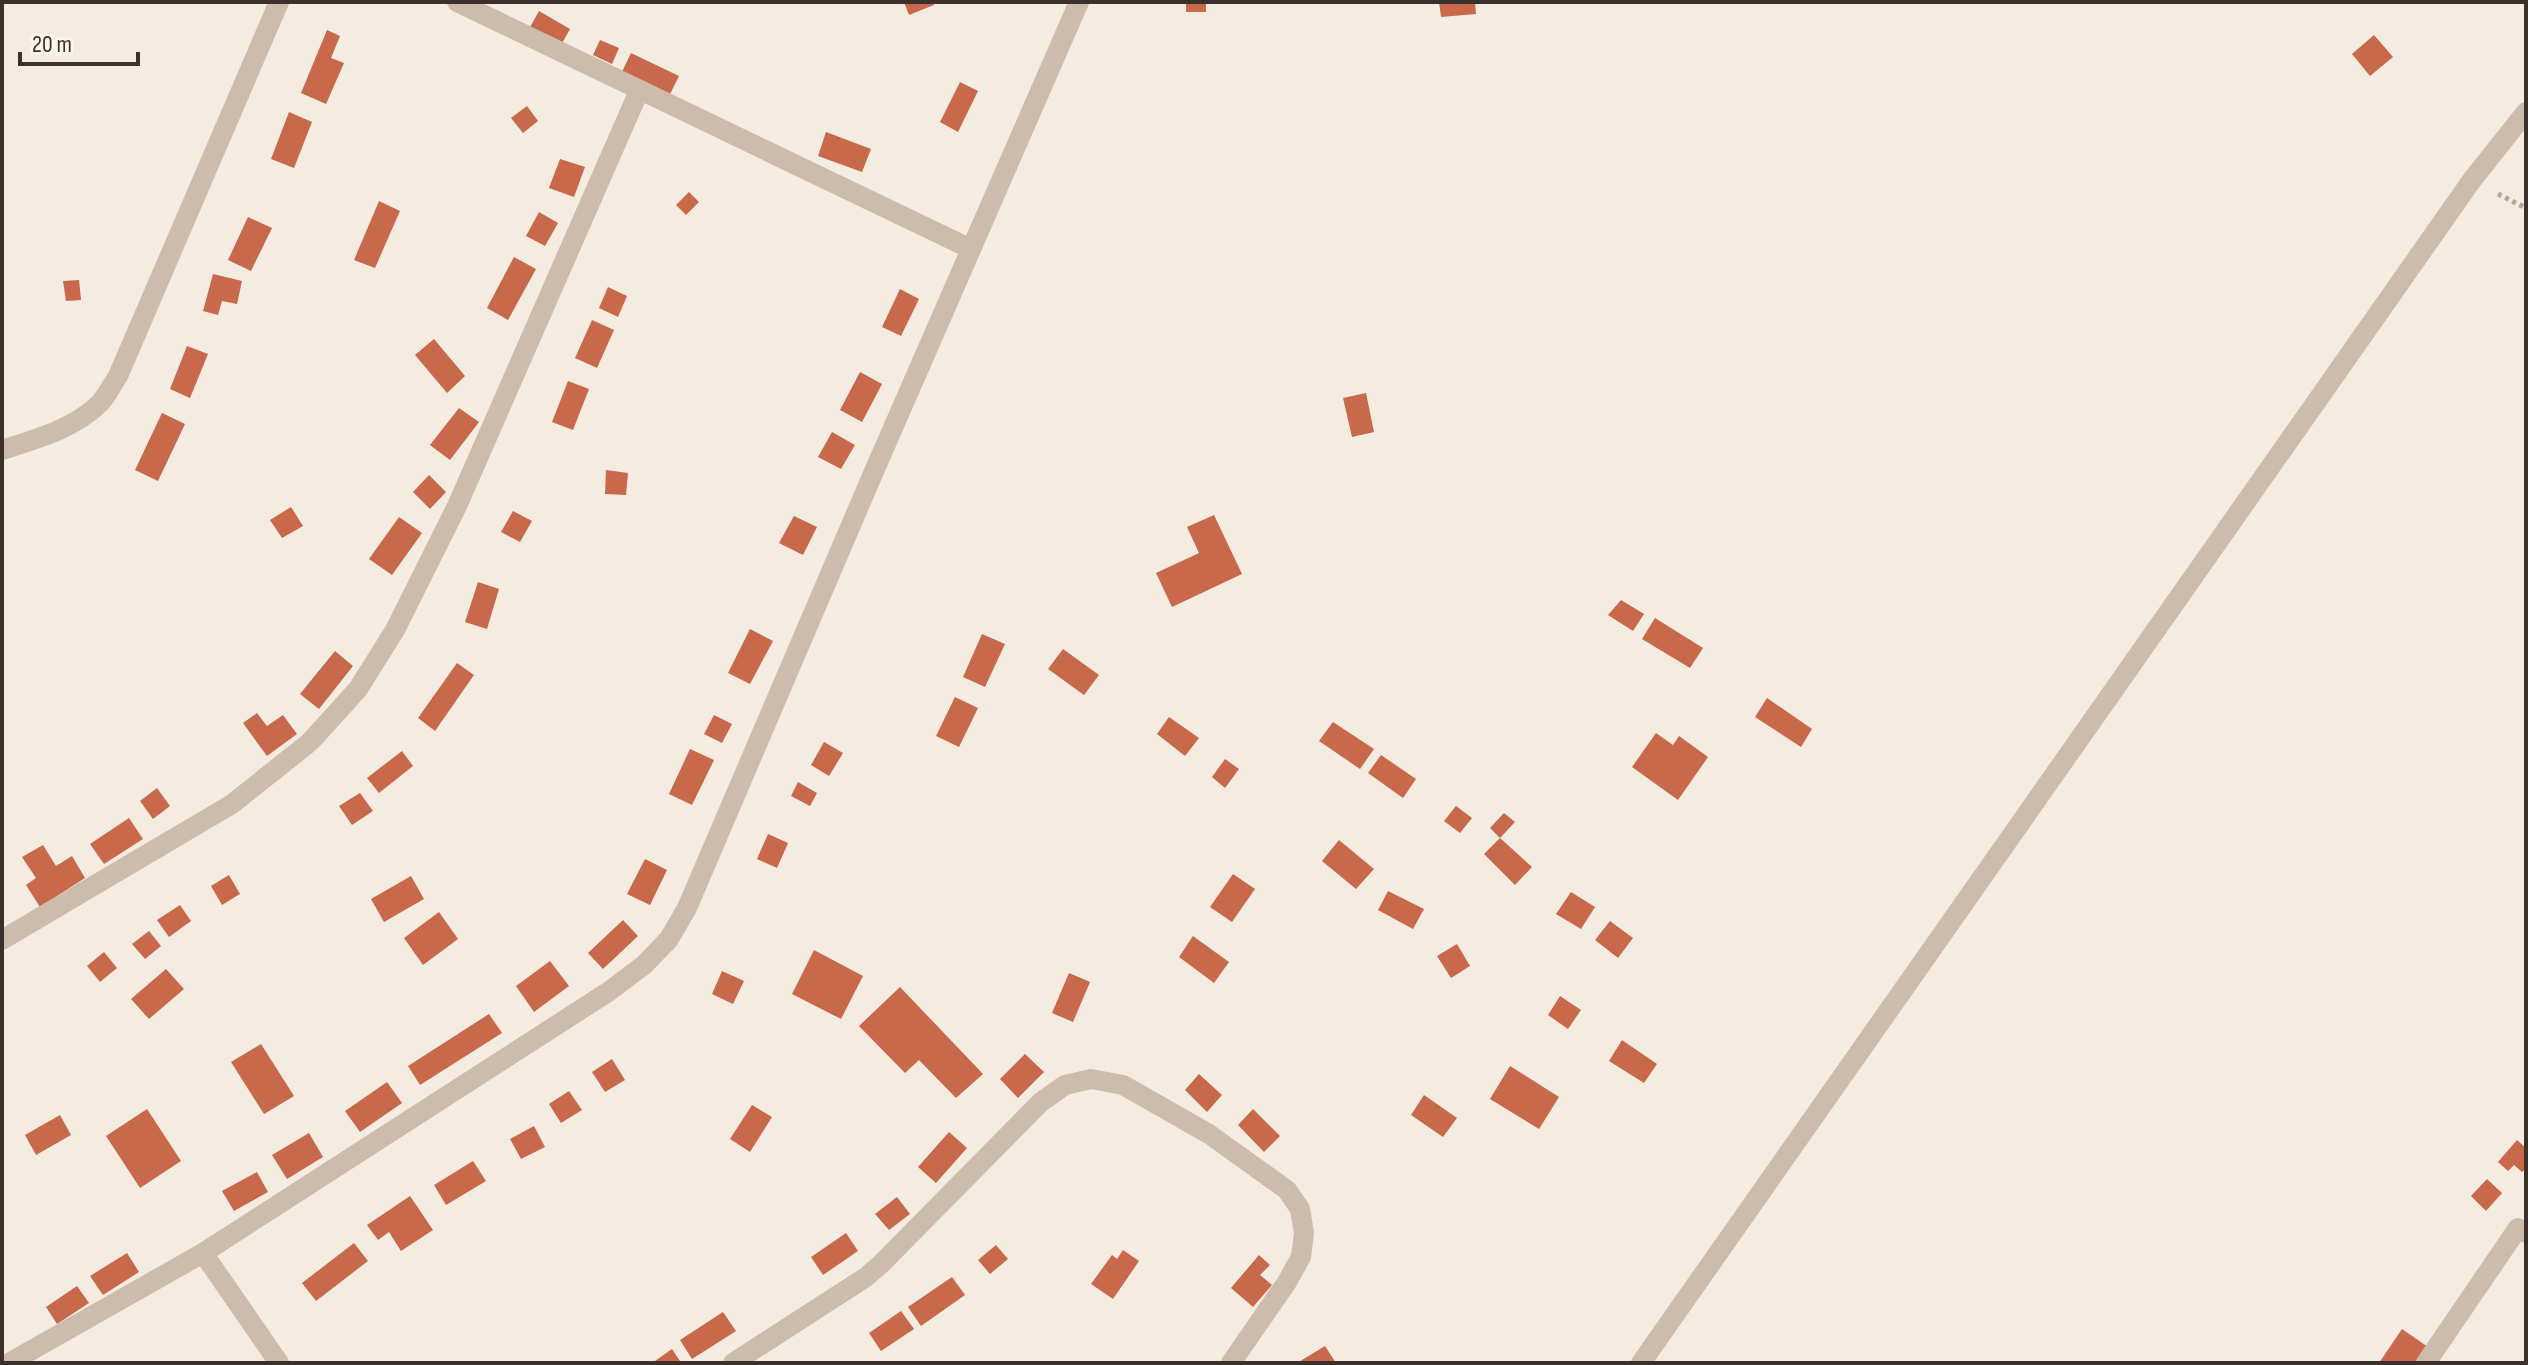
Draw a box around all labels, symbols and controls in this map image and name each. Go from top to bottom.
scale bar [20,16,138,66]
text: 20 m [32,30,72,59]

